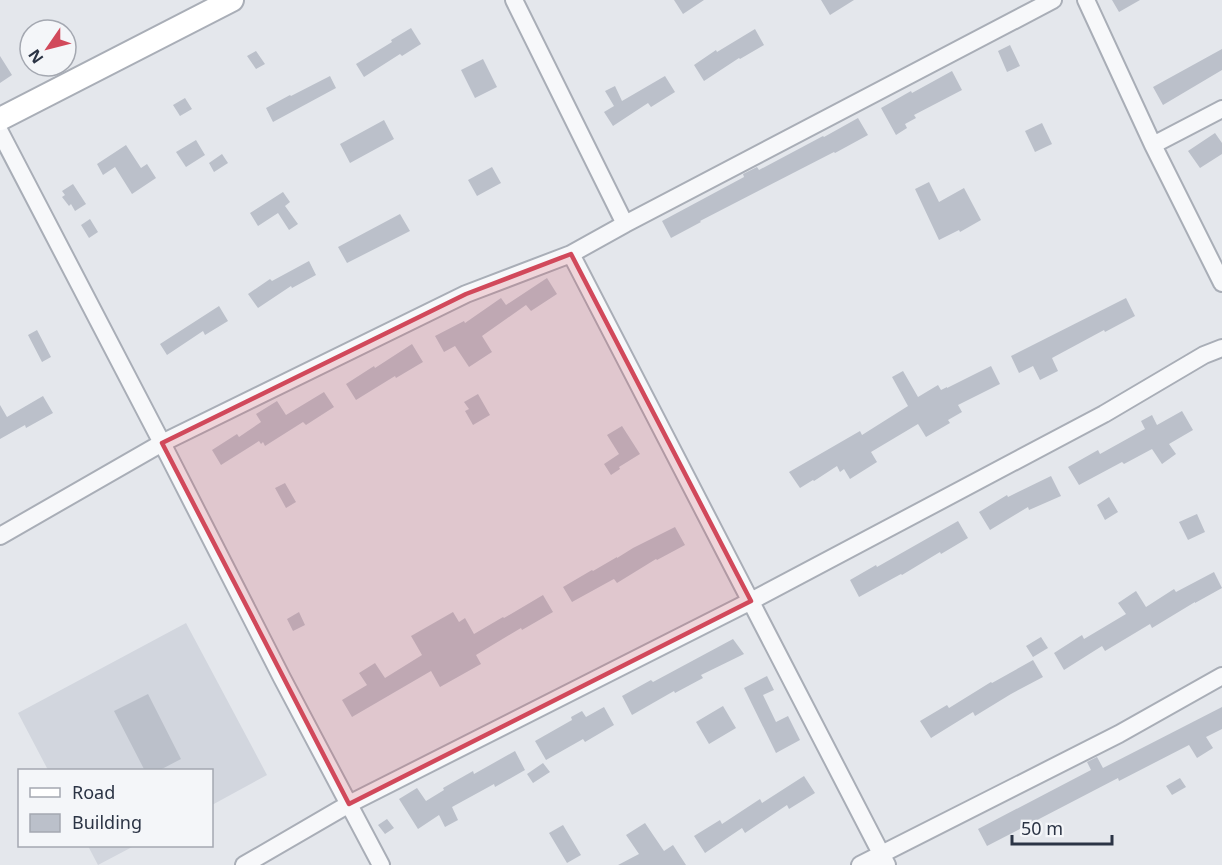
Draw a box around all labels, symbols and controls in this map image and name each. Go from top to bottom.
north arrow [18,18,78,78]
text: N [23,45,48,68]
legend [18,769,213,847]
text: Road [72,780,115,804]
scale bar [1012,808,1112,846]
text: Building [72,810,142,834]
text: 50 m [1021,816,1063,840]

